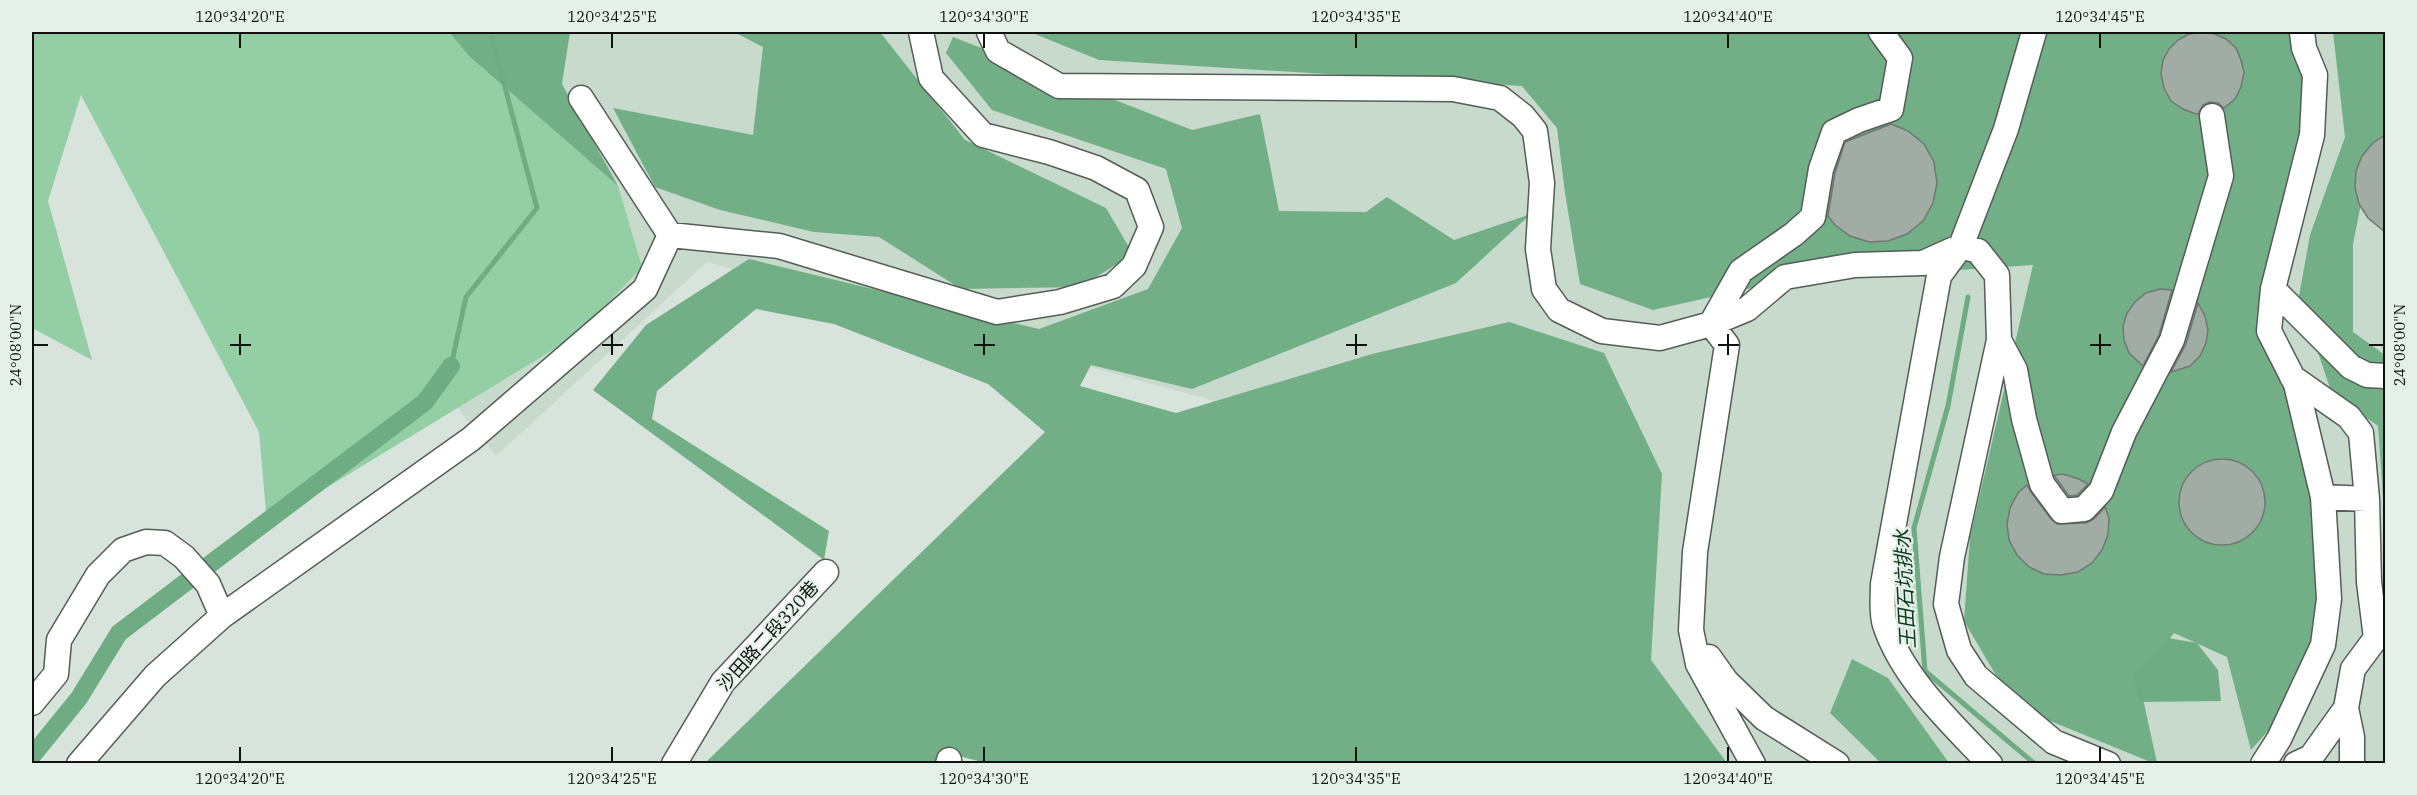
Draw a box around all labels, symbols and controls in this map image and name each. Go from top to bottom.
text: 120°34'20"E [195,7,285,26]
text: 120°34'25"E [567,7,657,26]
text: 120°34'30"E [939,7,1029,26]
text: 120°34'35"E [1311,7,1401,26]
text: 120°34'40"E [1683,7,1773,26]
text: 120°34'45"E [2055,7,2145,26]
text: 24°08'00"N [6,304,25,386]
text: 24°08'00"N [2390,304,2409,386]
water label: 王田石坑排水 [1888,527,1921,650]
street label: 沙田路二段320巷 [712,576,823,696]
text: 120°34'20"E [195,769,285,788]
text: 120°34'25"E [567,769,657,788]
text: 120°34'30"E [939,769,1029,788]
text: 120°34'35"E [1311,769,1401,788]
text: 120°34'40"E [1683,769,1773,788]
text: 120°34'45"E [2055,769,2145,788]

